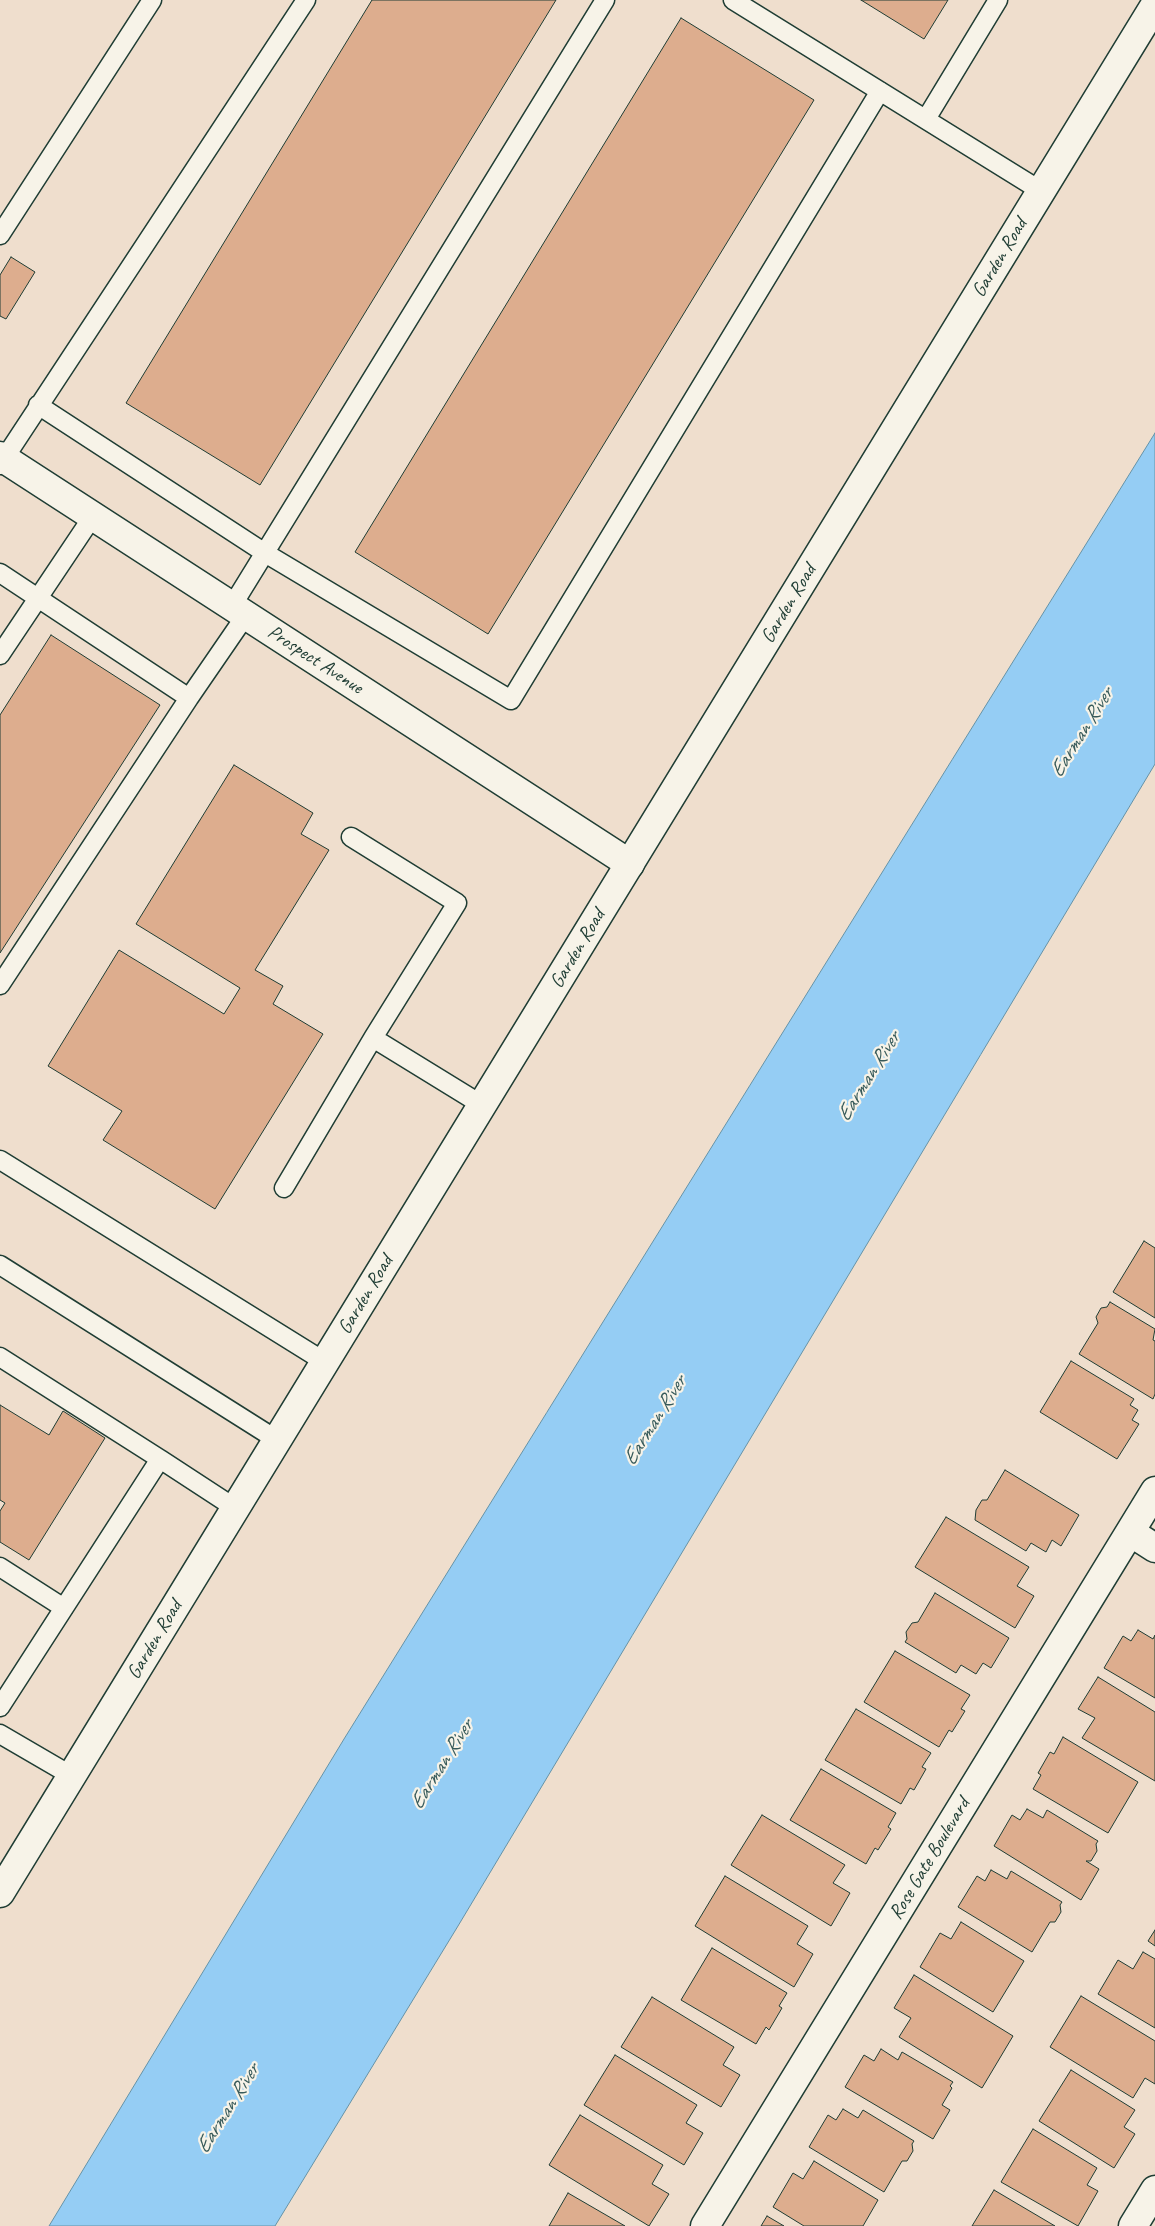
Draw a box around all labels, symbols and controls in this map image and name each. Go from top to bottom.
street label: Garden Road [967,214,1033,302]
street label: Garden Road [756,560,822,648]
street label: Prospect Avenue [263,620,367,700]
water label: Earman River [1045,684,1119,782]
street label: Garden Road [545,905,611,993]
water label: Earman River [832,1028,906,1126]
street label: Garden Road [333,1251,399,1339]
water label: Earman River [618,1372,692,1470]
street label: Garden Road [122,1596,188,1684]
water label: Earman River [405,1716,479,1814]
street label: Rose Gate Boulevard [884,1794,976,1924]
water label: Earman River [191,2060,265,2158]

